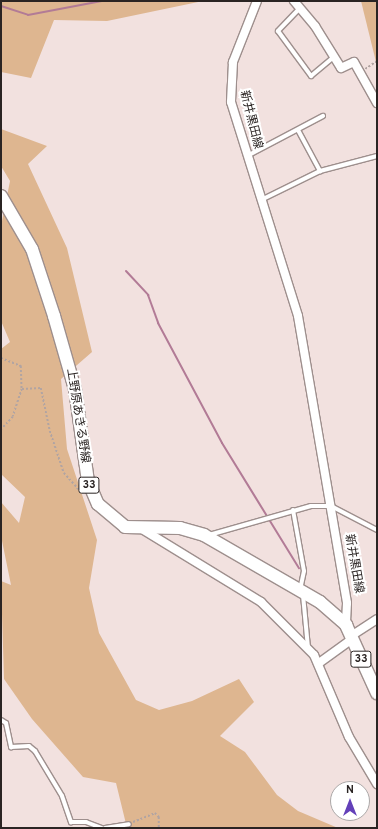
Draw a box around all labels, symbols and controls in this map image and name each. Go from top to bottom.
street label: 新井黒田線 [236,89,264,151]
street label: 上野原あきる野線 [62,367,92,465]
road number: 33 [78,476,100,494]
street label: 新井黒田線 [341,533,365,595]
road number: 33 [350,650,372,668]
north arrow [330,781,370,821]
text: N [346,783,354,797]

